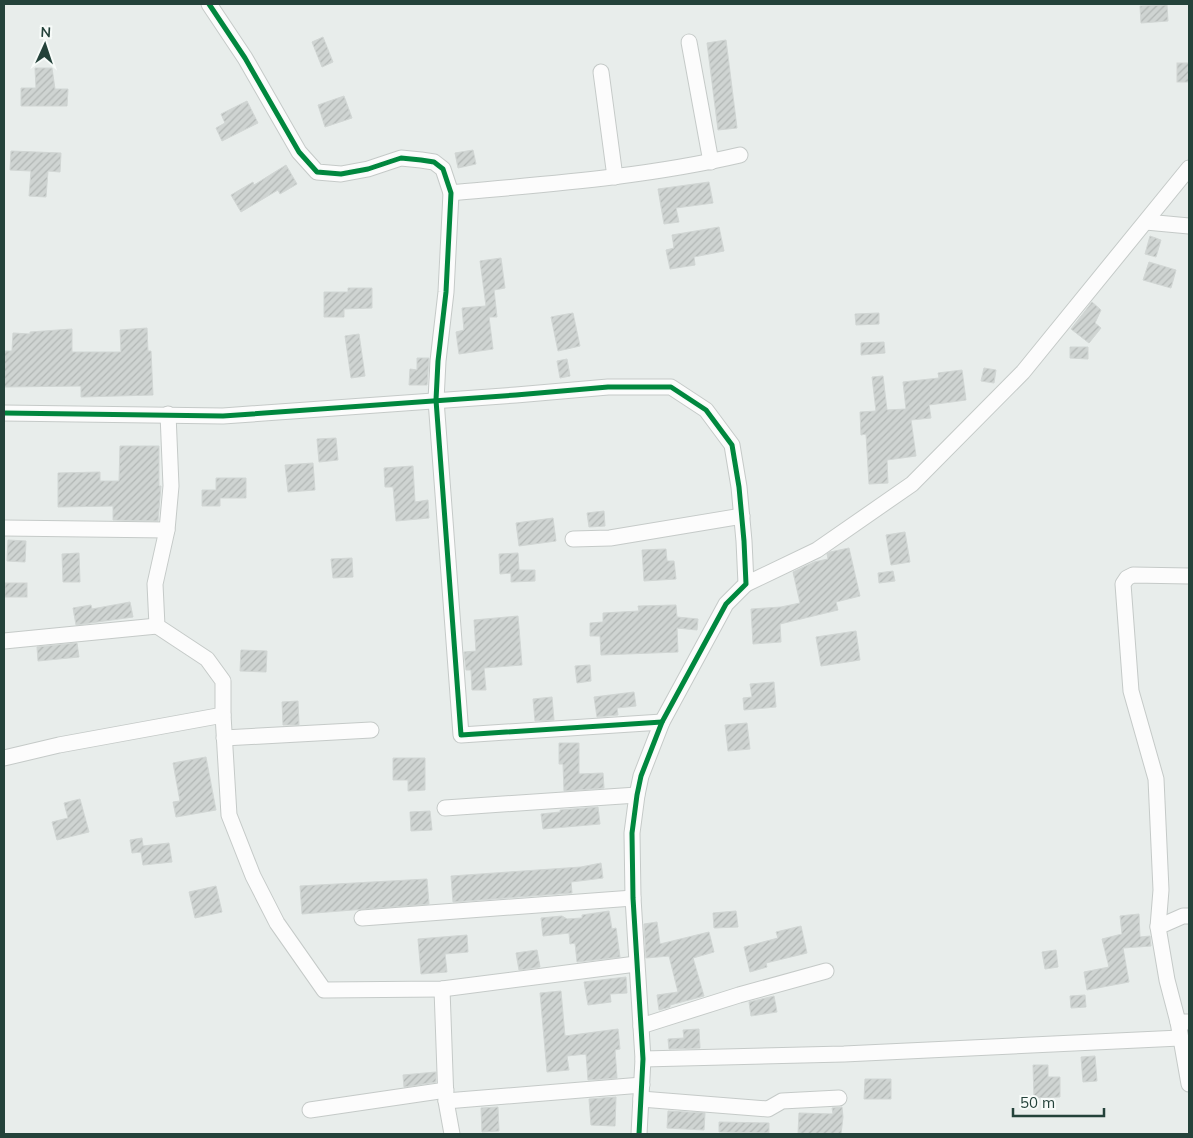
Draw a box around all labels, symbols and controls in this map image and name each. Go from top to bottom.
north arrow [20,20,70,70]
text: N [40,23,51,41]
scale bar [1013,1086,1104,1118]
text: 50 m [1020,1093,1055,1112]

